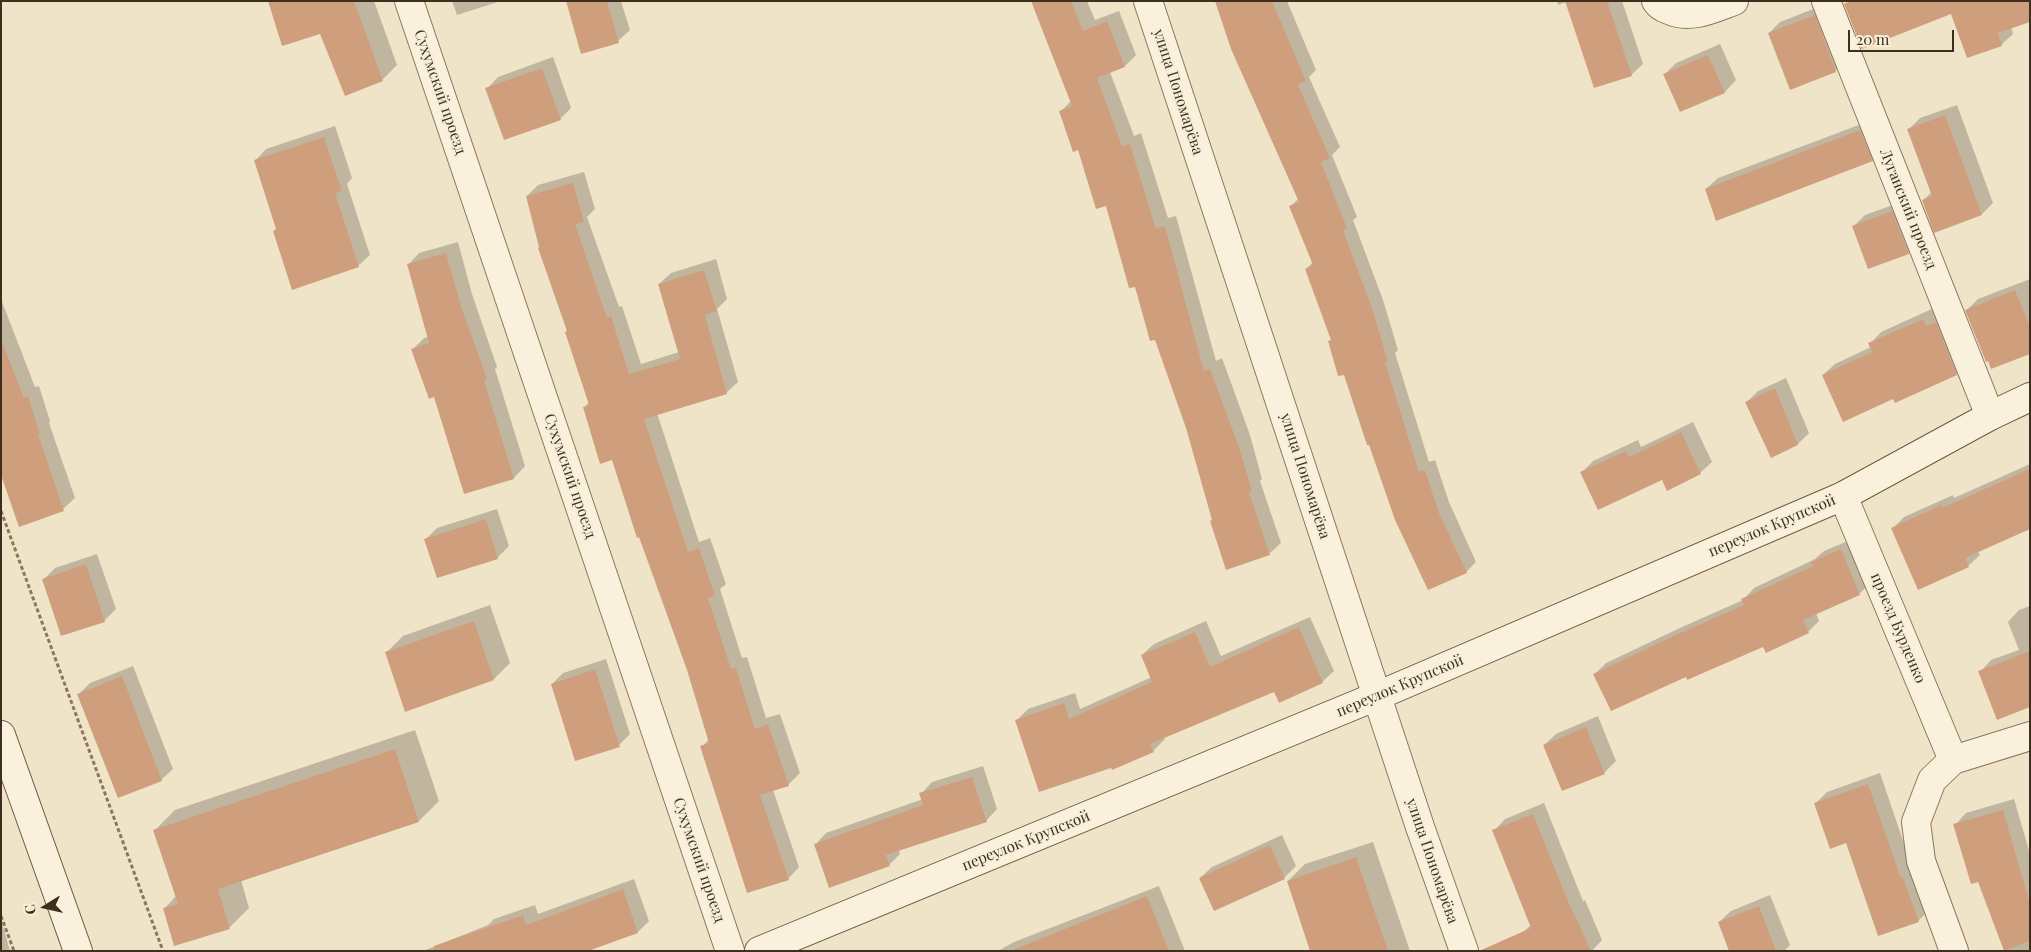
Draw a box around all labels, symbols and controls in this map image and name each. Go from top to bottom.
scale bar [1851,20,1957,52]
street label: Сухумский проезд [410,27,470,157]
street label: улица Пономарёва [1149,27,1207,157]
text: 20 m [1856,29,1889,49]
street label: Луганский проезд [1876,146,1940,272]
street label: Сухумский проезд [540,411,600,541]
street label: улица Пономарёва [1276,411,1334,541]
street label: переулок Крупской [1706,491,1838,561]
street label: проезд Бурденко [1867,570,1929,686]
street label: переулок Крупской [1334,651,1466,721]
street label: Сухумский проезд [669,795,729,925]
street label: улица Пономарёва [1402,796,1462,926]
street label: переулок Крупской [959,807,1093,875]
north arrow [20,882,70,932]
text: С [20,903,40,916]

